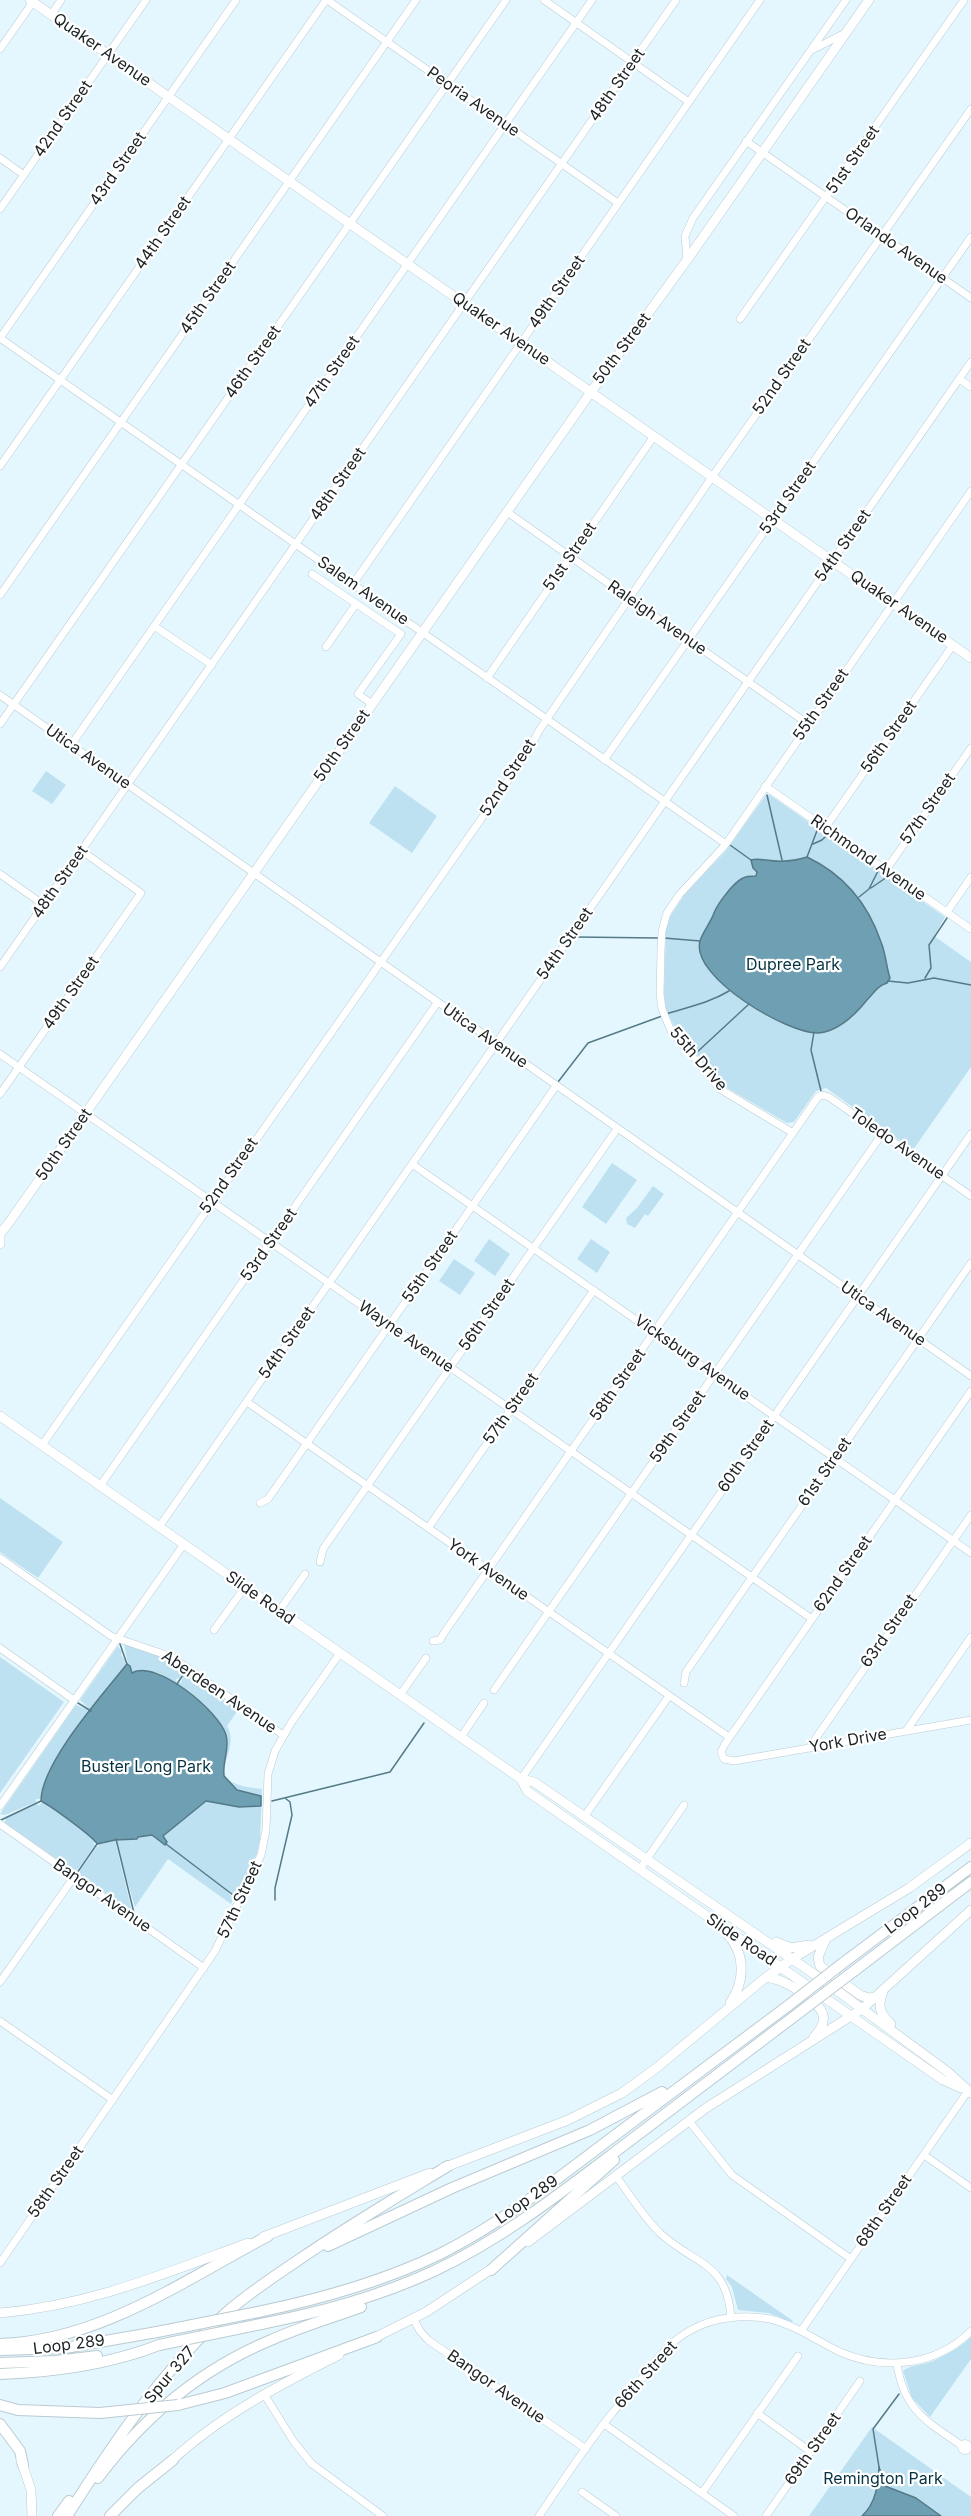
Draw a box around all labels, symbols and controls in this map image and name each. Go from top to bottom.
street label: Quaker Avenue [49,9,155,91]
street label: 48th Street [585,45,649,125]
street label: Peoria Avenue [423,63,523,141]
street label: 42nd Street [30,77,96,161]
street label: 51st Street [822,122,884,198]
street label: 43rd Street [86,129,150,209]
street label: 44th Street [131,193,195,273]
street label: Orlando Avenue [841,203,951,289]
street label: 49th Street [525,252,589,332]
street label: 45th Street [176,258,240,338]
street label: Quaker Avenue [448,288,554,370]
street label: 50th Street [589,310,655,388]
street label: 46th Street [221,322,285,402]
street label: 47th Street [300,332,364,412]
street label: 52nd Street [749,335,815,419]
street label: 48th Street [306,444,370,524]
street label: 53rd Street [756,458,820,538]
street label: 54th Street [811,506,875,586]
street label: 51st Street [539,519,601,595]
street label: Salem Avenue [314,552,412,630]
street label: Quaker Avenue [846,566,952,648]
street label: Raleigh Avenue [604,577,710,659]
street label: 55th Street [789,665,853,745]
street label: 56th Street [857,697,921,777]
street label: 50th Street [310,706,374,786]
street label: Utica Avenue [42,720,134,794]
street label: 52nd Street [476,736,540,820]
street label: 57th Street [896,769,960,849]
street label: Richmond Avenue [807,811,929,905]
street label: 48th Street [28,842,92,922]
street label: 54th Street [533,904,597,984]
street label: 49th Street [39,953,103,1033]
park label: Dupree Park [746,955,840,975]
street label: Utica Avenue [439,999,531,1073]
street label: 55th Drive [665,1023,731,1095]
street label: Toledo Avenue [846,1104,948,1184]
street label: 50th Street [32,1105,96,1185]
street label: 52nd Street [196,1134,262,1218]
street label: 53rd Street [237,1205,301,1285]
street label: 55th Street [398,1227,462,1307]
street label: 56th Street [455,1275,519,1355]
street label: Utica Avenue [837,1277,929,1351]
street label: Wayne Avenue [355,1297,457,1377]
street label: 54th Street [255,1303,319,1383]
street label: Vicksburg Avenue [630,1311,754,1405]
street label: 58th Street [586,1345,650,1425]
street label: 57th Street [479,1369,543,1449]
street label: 59th Street [646,1387,710,1467]
street label: 60th Street [714,1416,778,1496]
street label: 61st Street [794,1434,856,1510]
street label: 62nd Street [810,1532,876,1616]
street label: York Avenue [444,1535,532,1605]
street label: Slide Road [222,1567,298,1629]
street label: 63rd Street [857,1591,921,1671]
street label: Aberdeen Avenue [158,1646,280,1738]
street label: York Drive [808,1725,888,1757]
park label: Buster Long Park [81,1757,211,1777]
street label: Bangor Avenue [49,1855,155,1937]
street label: 57th Street [214,1858,266,1942]
street label: Loop 289 [881,1880,951,1938]
street label: Slide Road [702,1910,780,1970]
street label: 58th Street [24,2142,88,2222]
street label: Loop 289 [492,2171,562,2229]
street label: 68th Street [852,2171,916,2251]
street label: Loop 289 [32,2331,106,2359]
street label: 66th Street [611,2337,681,2413]
street label: Spur 327 [141,2342,199,2408]
street label: Bangor Avenue [443,2346,549,2428]
street label: 69th Street [781,2409,845,2489]
park label: Remington Park [823,2469,943,2489]

